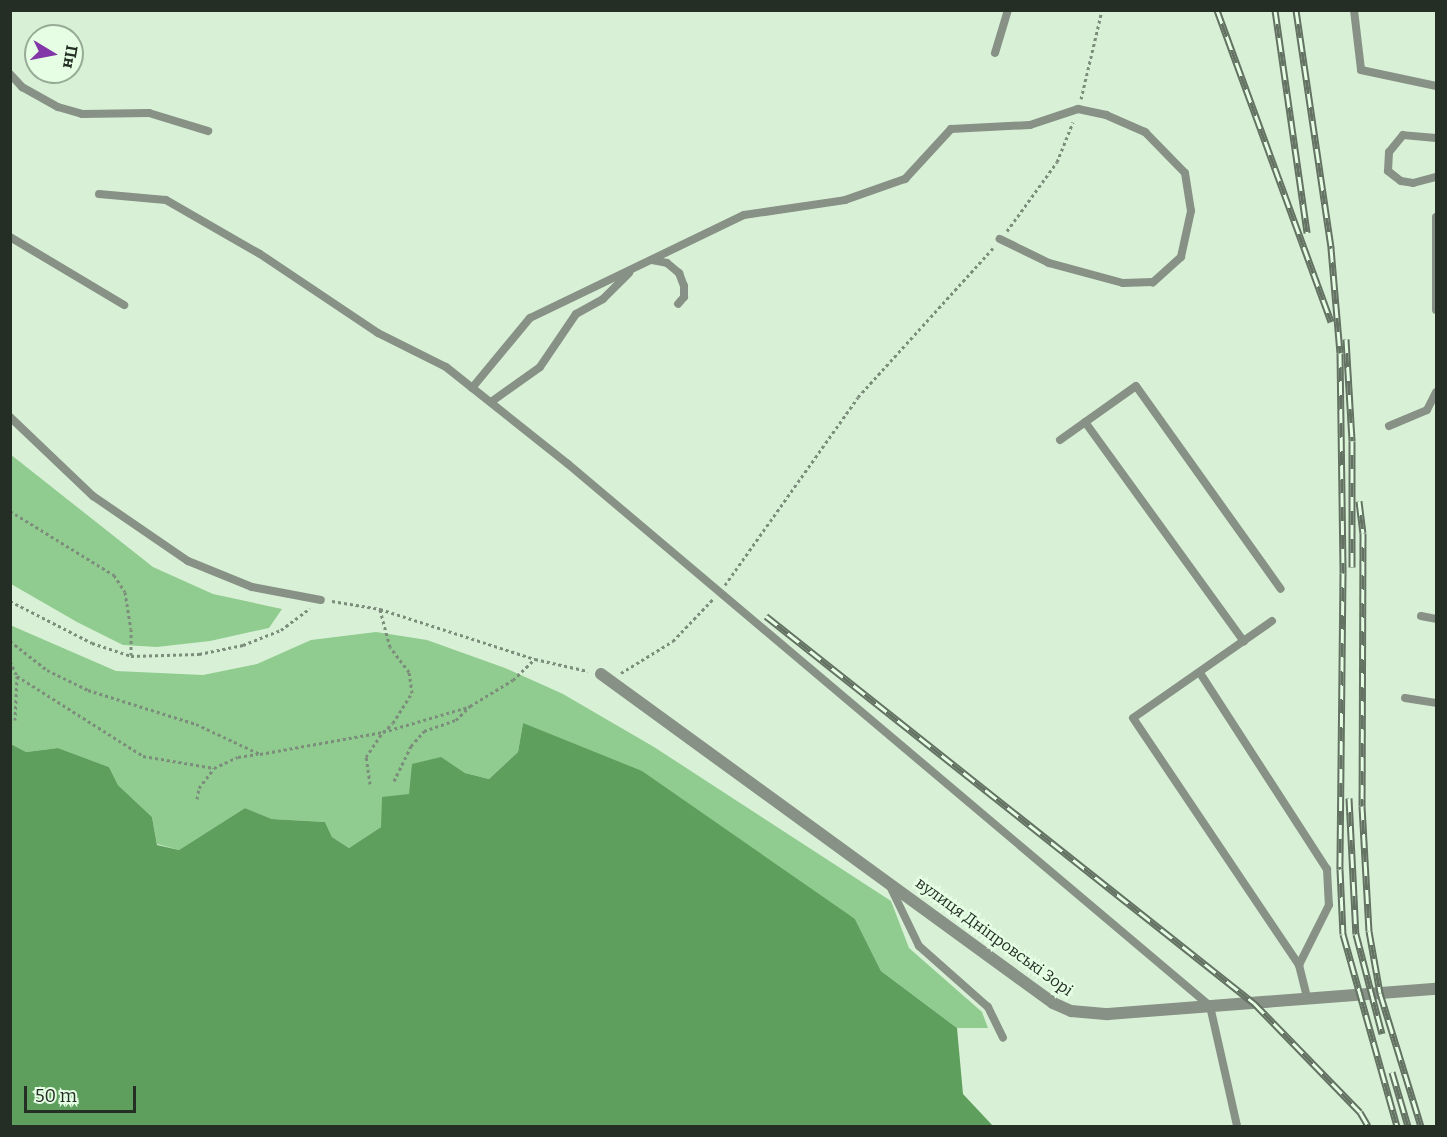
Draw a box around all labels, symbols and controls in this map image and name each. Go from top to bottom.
north arrow [24,24,84,84]
text: Пн [59,44,82,70]
street label: вулиця Дніпровські Зорі [912,874,1076,1000]
scale bar [27,1074,140,1112]
text: 50 m [35,1085,77,1107]

